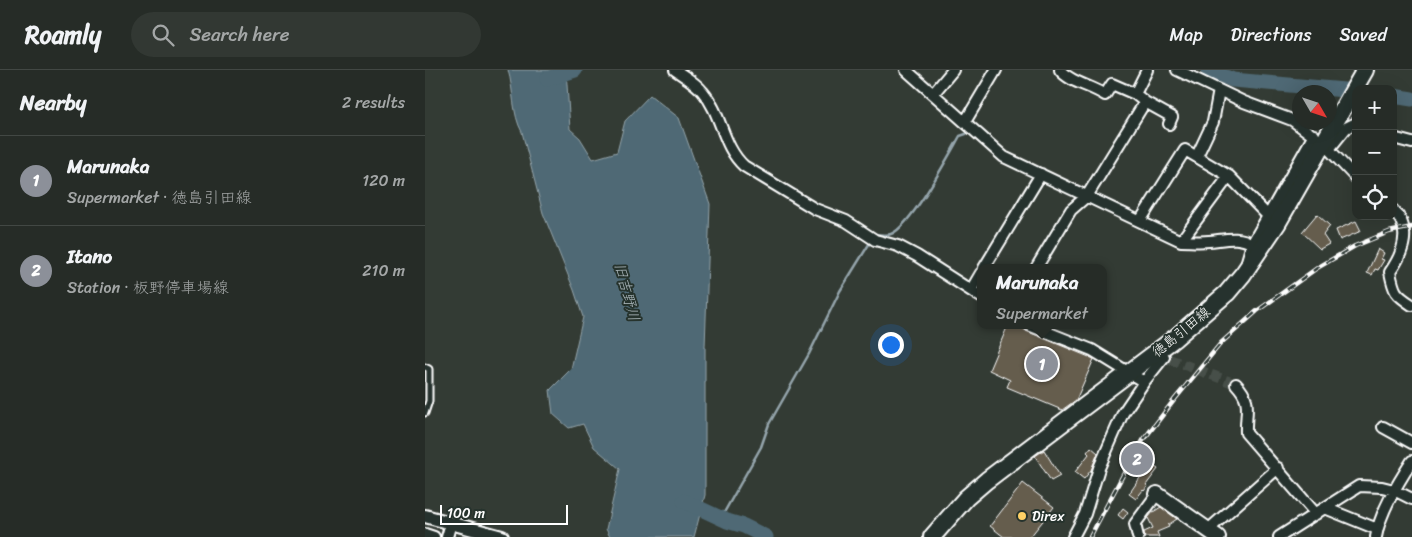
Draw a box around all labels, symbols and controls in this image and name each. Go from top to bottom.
search box [131,12,481,57]
text: Roamly [25,14,101,56]
text: Search here [189,18,289,51]
text: Map [1170,19,1203,51]
text: Directions [1231,19,1312,51]
text: Saved [1340,19,1387,51]
icon: search [149,21,177,49]
text: Nearby [20,84,86,122]
north arrow [1292,85,1337,130]
map controls [1352,85,1397,220]
button: + [1352,85,1397,130]
text: 2 results [342,88,405,117]
button: − [1352,130,1397,175]
text: Marunaka [67,150,149,183]
text: 1 [33,166,39,195]
text: 120 m [362,166,405,195]
button: locate [1352,175,1397,220]
text: Supermarket · 徳島引田線 [67,183,252,212]
text: Itano [67,240,112,273]
text: 2 [31,256,41,285]
text: 210 m [362,256,405,285]
water label: 旧吉野川 [607,260,647,324]
popup [977,264,1107,329]
text: Marunaka [996,266,1078,299]
text: Station · 板野停車場線 [67,273,229,302]
text: Supermarket [996,299,1088,328]
street label: 徳島引田線 [1146,300,1216,364]
your location [878,332,904,358]
pin: 1 [1026,345,1058,383]
pin: 2 [1121,440,1153,478]
text: 100 m [447,501,485,526]
scale bar [440,502,567,525]
place label: Direx [1032,504,1065,529]
marker: Direx [1016,510,1028,522]

